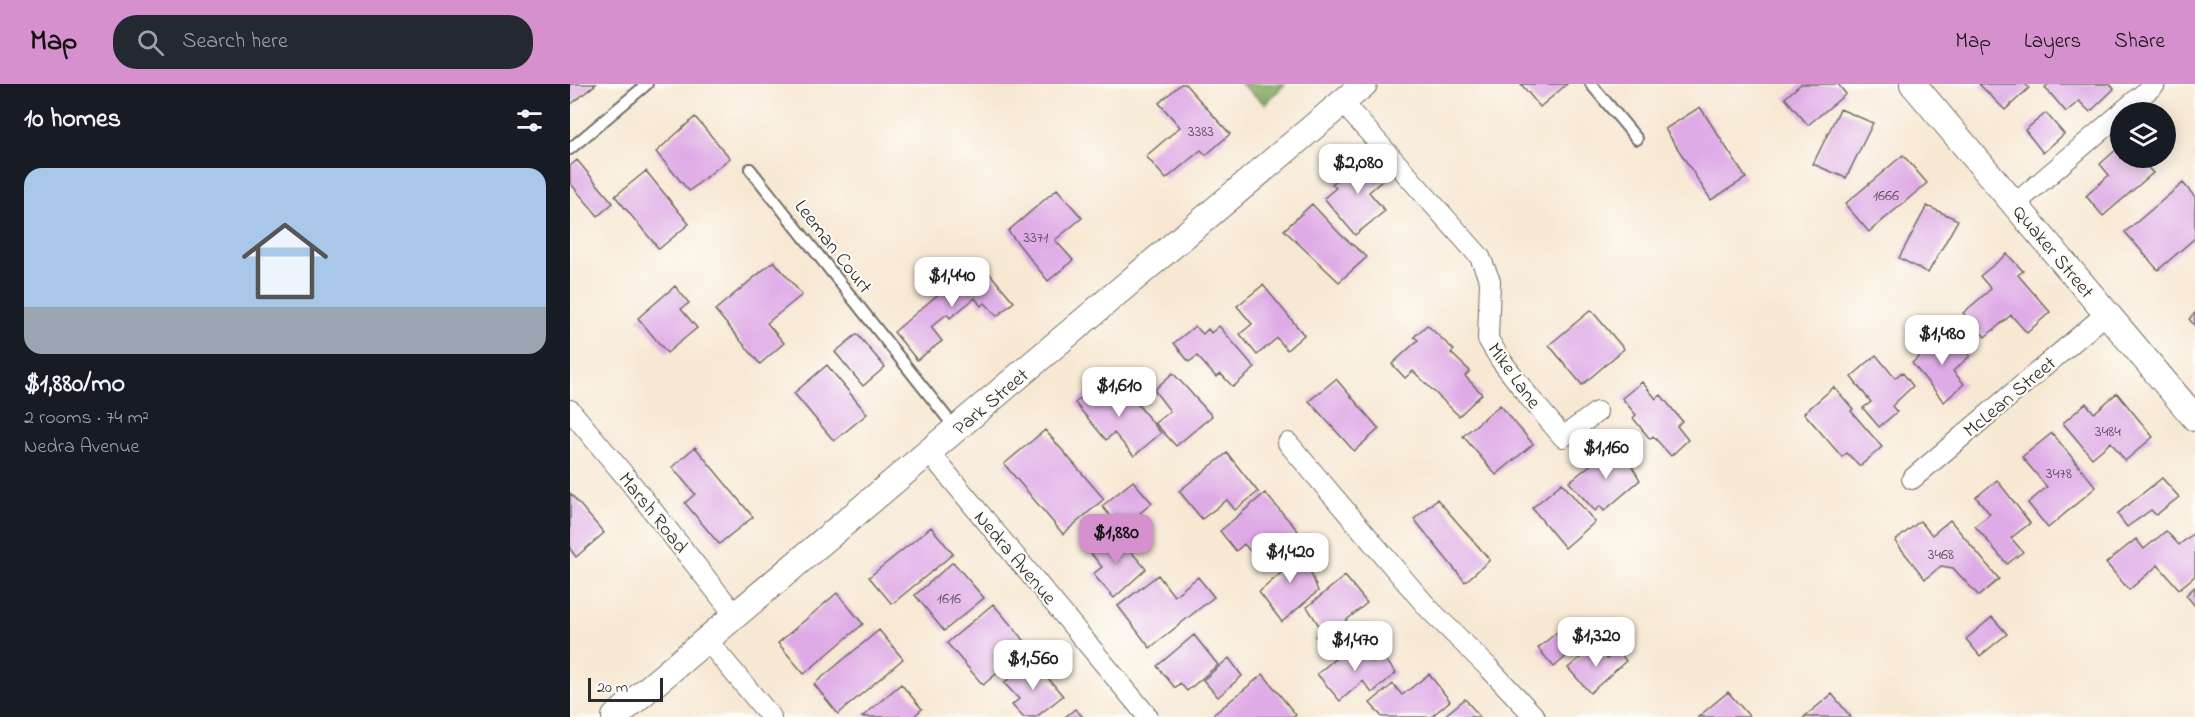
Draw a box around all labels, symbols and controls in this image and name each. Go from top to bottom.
search box [113,15,533,69]
text: Map [30,22,77,63]
icon: search [134,26,167,59]
text: Search here [182,26,288,58]
text: Map [1955,27,1991,57]
text: Layers [2024,27,2081,57]
text: Share [2114,27,2165,57]
text: 10 homes [24,101,121,139]
map controls [2110,102,2176,168]
button: layers [2110,102,2176,168]
icon: filters [513,104,546,137]
house number: 3383 [1188,120,1214,144]
pin: $2,080 [1309,144,1407,195]
text: $2,080 [1333,149,1383,178]
house number: 1666 [1873,184,1899,208]
street label: Leeman Court [786,194,878,301]
street label: Quaker Street [2004,199,2100,306]
icon: home [231,207,339,315]
house number: 3371 [1024,226,1048,250]
pin: $1,440 [903,257,1001,308]
text: $1,440 [928,262,976,291]
pin: $1,480 [1893,315,1991,366]
text: $1,480 [1919,320,1965,349]
street label: Mike Lane [1479,337,1547,416]
street label: McLean Street [1958,350,2064,445]
street label: Park Street [947,362,1036,443]
text: $1,880/mo [24,366,125,404]
pin: $1,610 [1070,367,1168,418]
text: $1,610 [1096,372,1142,401]
text: 2 rooms · 74 m² [24,404,149,433]
house number: 3484 [2095,420,2121,444]
pin: $1,160 [1557,429,1655,480]
text: Nedra Avenue [24,433,140,462]
text: $1,160 [1583,434,1629,463]
house number: 3478 [2046,462,2072,486]
street label: Marsh Road [610,467,694,561]
street label: Nedra Avenue [966,505,1062,612]
pin: $1,880 [1067,514,1165,565]
text: $1,880 [1093,519,1139,548]
pin: $1,420 [1241,533,1339,584]
text: $1,420 [1266,538,1314,567]
house number: 3468 [1928,543,1954,567]
house number: 1616 [937,587,961,611]
pin: $1,320 [1547,617,1645,668]
pin: $1,470 [1306,621,1404,672]
text: $1,320 [1572,622,1620,651]
text: $1,470 [1331,626,1379,655]
pin: $1,560 [984,640,1082,691]
text: $1,560 [1008,645,1058,674]
scale bar [588,675,663,702]
text: 20 m [597,676,628,700]

